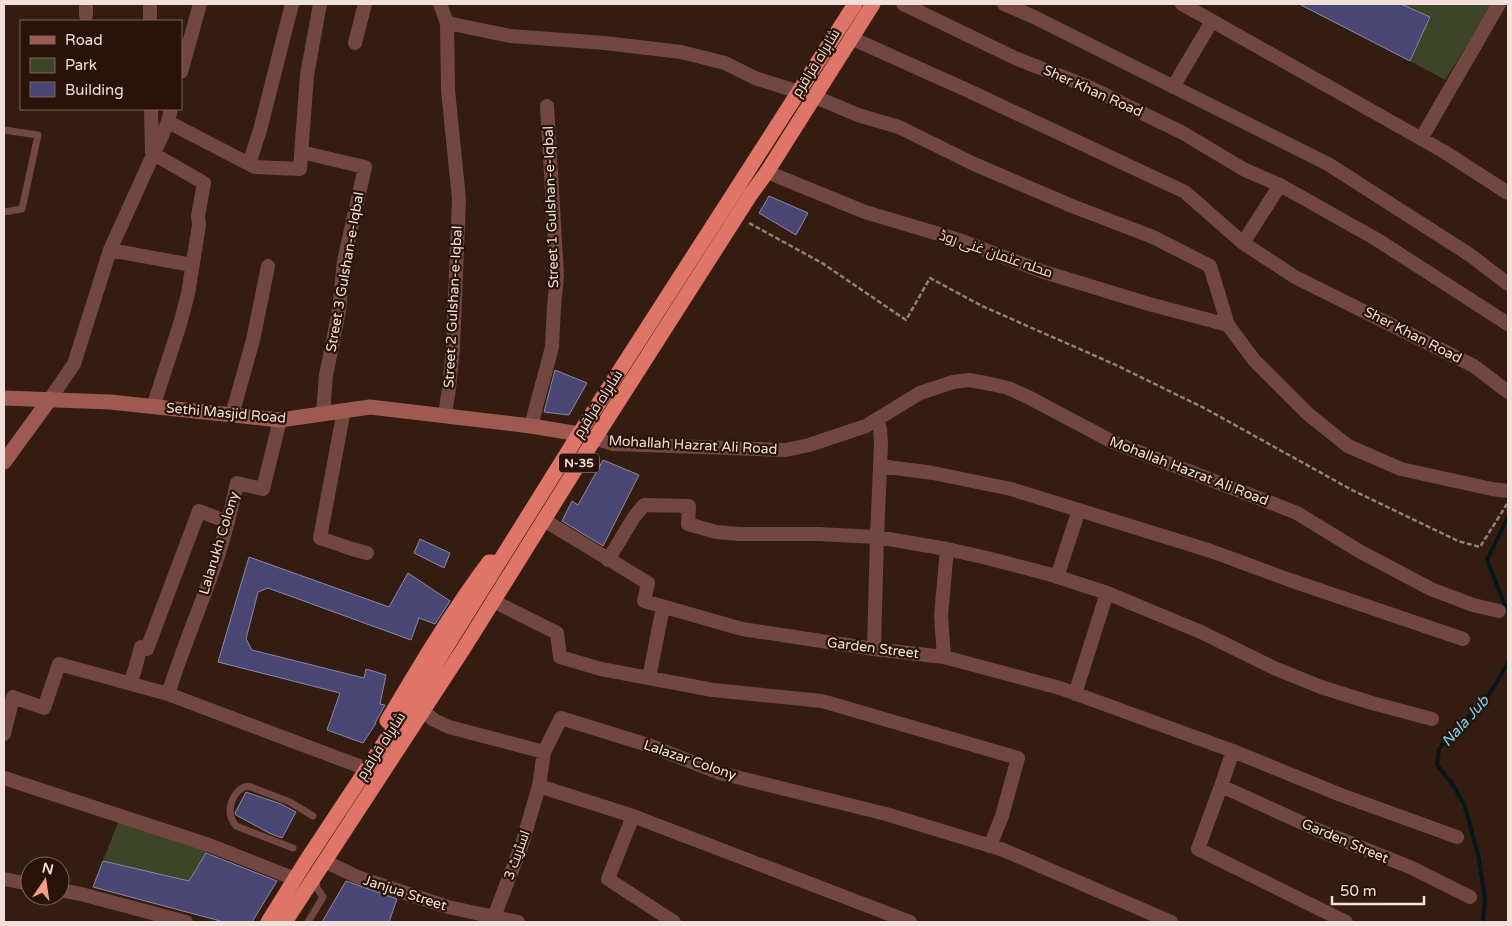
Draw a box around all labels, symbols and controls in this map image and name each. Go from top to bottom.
legend [20,20,182,110]
street label: شاہراہ قراقرم [788,26,844,101]
text: Road [65,31,103,49]
text: Park [65,56,97,74]
street label: Sher Khan Road [1041,61,1145,121]
text: Building [65,81,124,99]
street label: Street 1 Gulshan-e-Iqbal [540,126,562,288]
street label: Street 3 Gulshan-e-Iqbal [323,191,367,353]
street label: Street 2 Gulshan-e-Iqbal [440,225,466,389]
street label: محلہ عثمان غنی روڈ [937,227,1055,281]
street label: Sher Khan Road [1361,303,1465,367]
street label: شاہراہ قراقرم [570,367,627,442]
street label: Sethi Masjid Road [165,399,287,427]
street label: Mohallah Hazrat Ali Road [608,432,778,458]
street label: Mohallah Hazrat Ali Road [1107,433,1271,509]
road number: N-35 [559,453,599,472]
street label: Lalarukh Colony [195,489,243,597]
street label: Garden Street [826,634,921,662]
water label: Nala Jub [1438,691,1493,750]
street label: شاہراہ قراقرم [353,709,410,784]
street label: Lalazar Colony [641,736,739,784]
street label: Garden Street [1299,815,1392,867]
street label: اسٹریٹ 3 [500,828,534,882]
north arrow [20,856,70,906]
text: N [40,859,55,878]
street label: Janjua Street [361,872,449,915]
scale bar [1332,874,1424,906]
text: 50 m [1340,882,1377,900]

